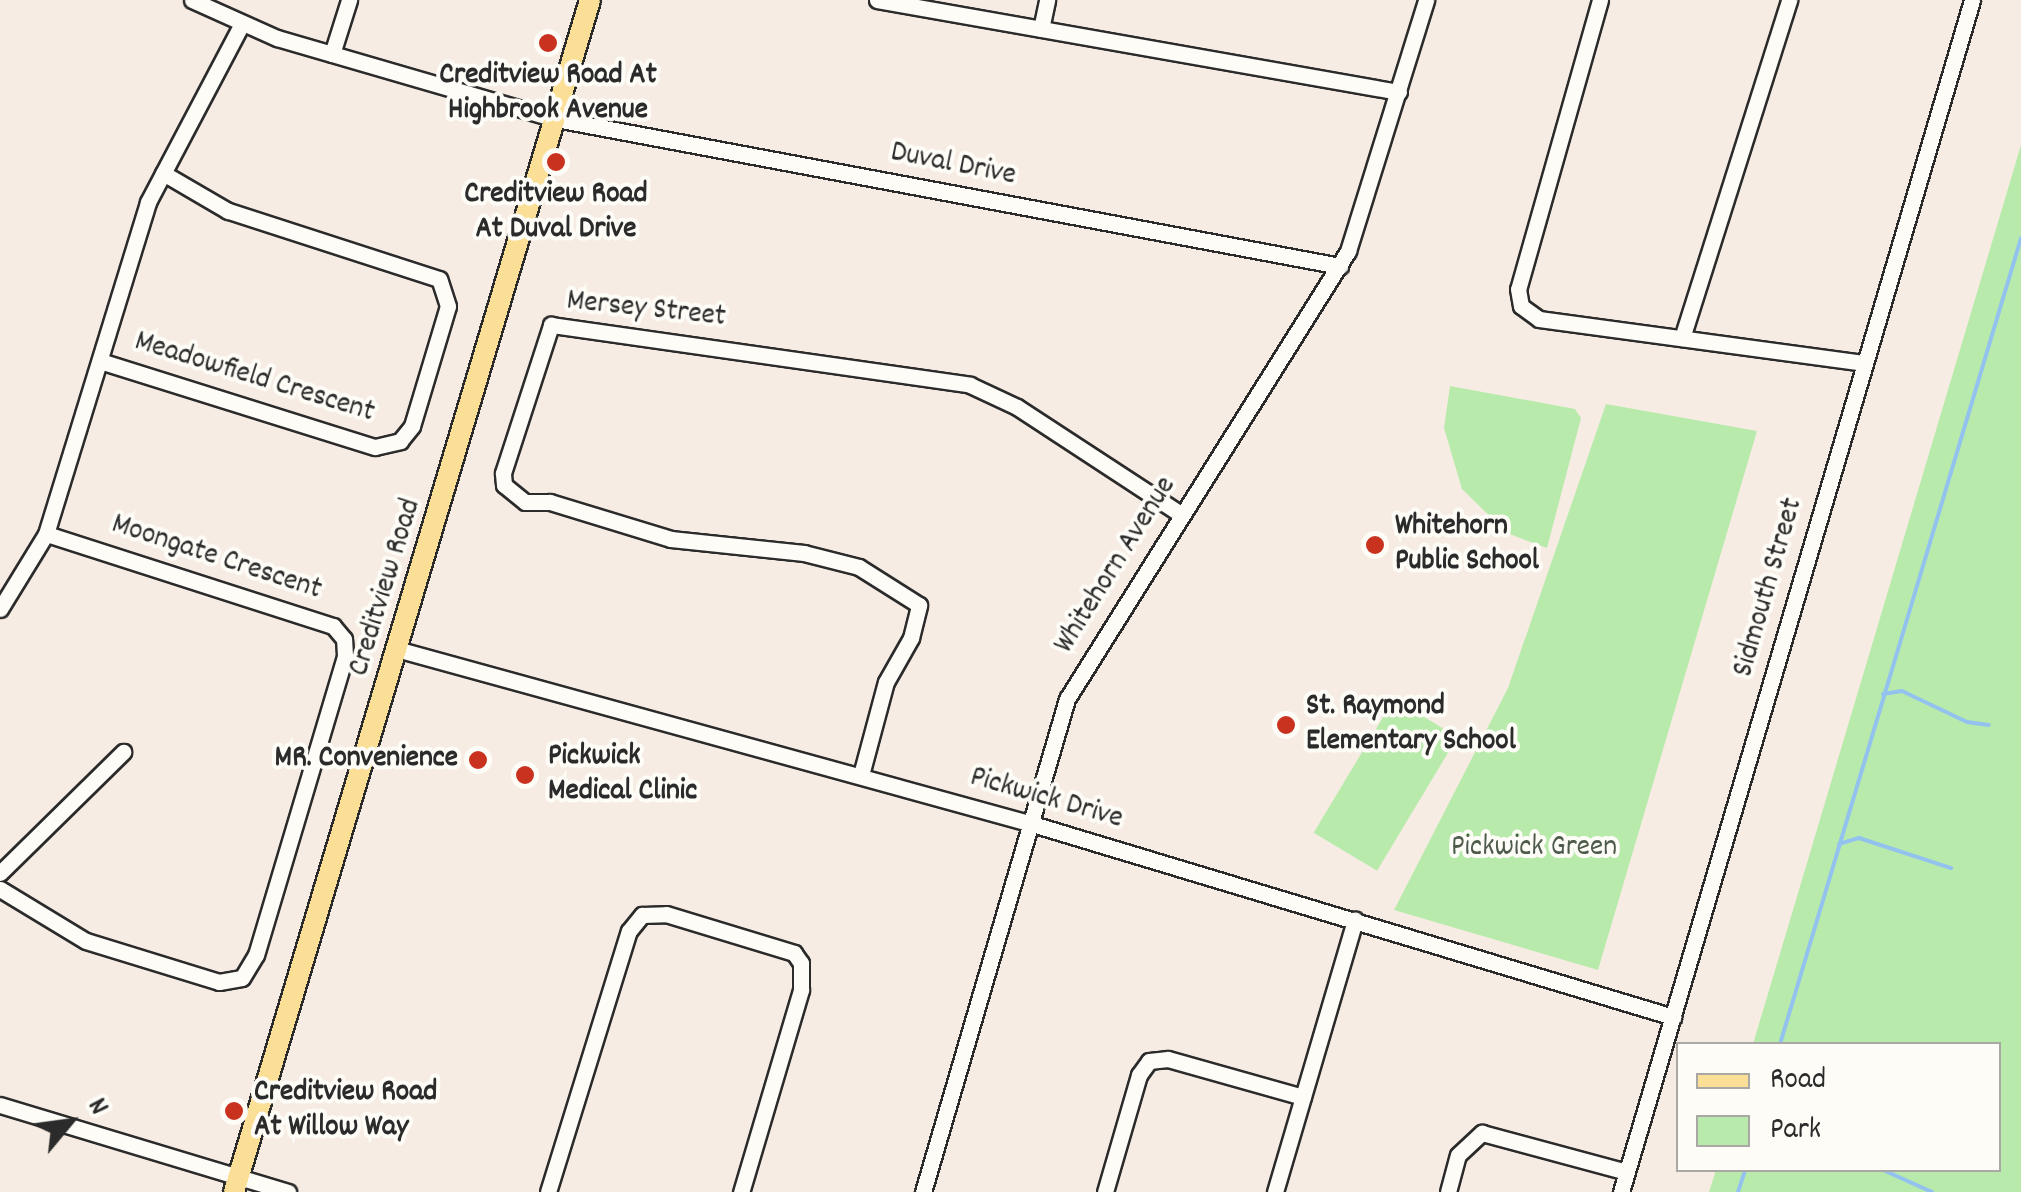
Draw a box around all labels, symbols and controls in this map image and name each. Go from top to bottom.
marker: Creditview Road At Highbrook Avenue [537,32,559,54]
place label: Creditview Road At Highbrook Avenue [439,59,657,130]
street label: Duval Drive [887,136,1019,196]
marker: Creditview Road At Duval Drive [545,151,567,173]
place label: Creditview Road At Duval Drive [464,178,648,248]
street label: Mersey Street [565,285,727,337]
street label: Meadowfield Crescent [130,325,378,433]
street label: Whitehorn Avenue [1048,471,1186,661]
street label: Sidmouth Street [1727,494,1813,682]
street label: Creditview Road [343,495,431,681]
street label: Moongate Crescent [107,508,325,610]
place label: Whitehorn Public School [1395,510,1539,580]
marker: Whitehorn Public School [1364,534,1386,556]
place label: St. Raymond Elementary School [1306,690,1516,760]
marker: St. Raymond Elementary School [1275,714,1297,736]
place label: Pickwick Medical Clinic [548,740,697,810]
place label: MR. Convenience [275,742,458,778]
marker: MR. Convenience [467,749,489,771]
street label: Pickwick Drive [965,761,1127,839]
marker: Pickwick Medical Clinic [512,762,538,788]
park label: Pickwick Green [1451,831,1617,867]
legend [1676,1042,2001,1172]
text: Road [1770,1060,1826,1103]
north arrow [20,1072,120,1172]
place label: Creditview Road At Willow Way [254,1076,437,1146]
text: N [75,1092,117,1123]
marker: Creditview Road At Willow Way [223,1100,245,1122]
text: Park [1770,1110,1821,1153]

